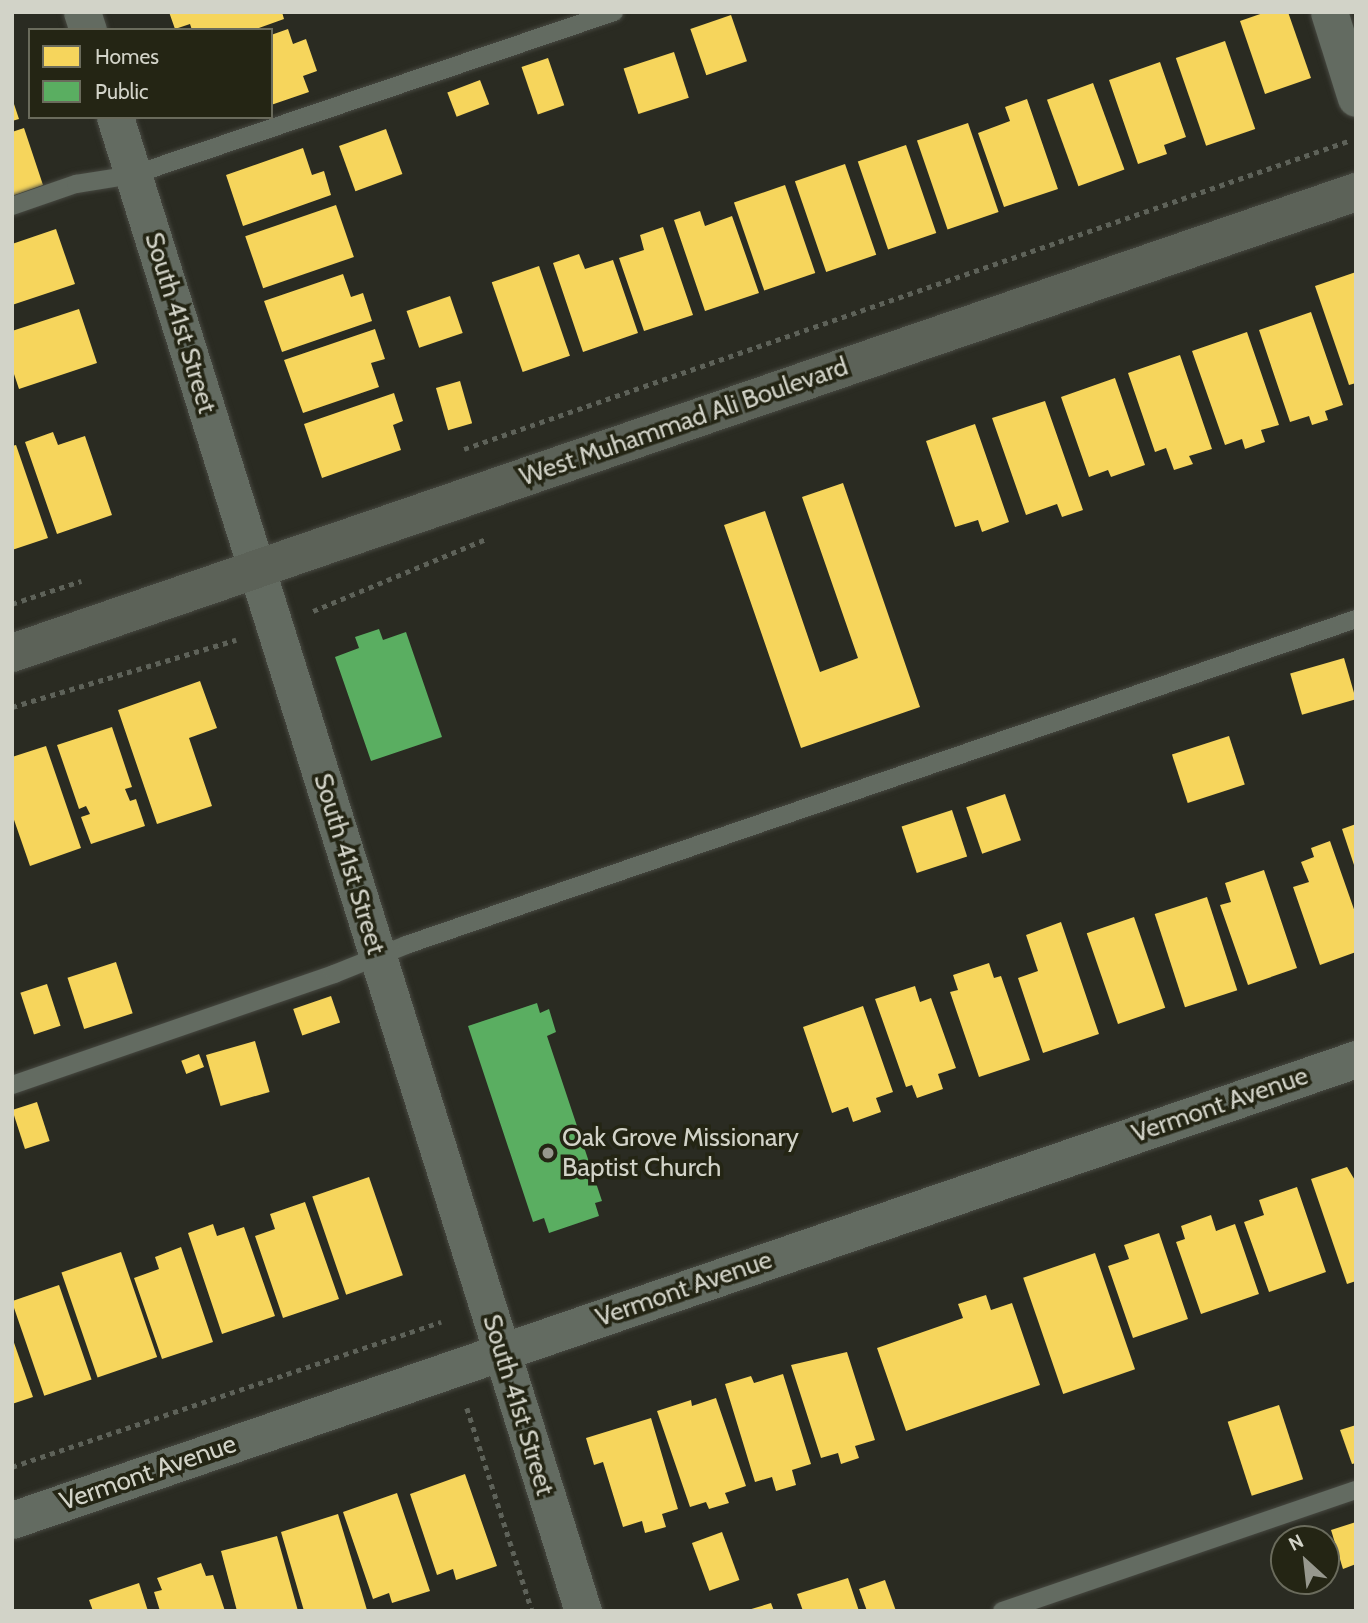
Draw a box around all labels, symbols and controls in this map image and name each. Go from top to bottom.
legend [28,28,273,119]
text: Homes [95,44,159,69]
text: Public [95,79,149,104]
street label: South 41st Street [138,229,222,417]
street label: West Muhammad Ali Boulevard [516,351,852,493]
street label: South 41st Street [307,770,391,958]
street label: Vermont Avenue [1128,1060,1312,1150]
place label: Oak Grove Missionary Baptist Church [562,1122,799,1184]
marker: Oak Grove Missionary Baptist Church [540,1145,556,1161]
street label: Vermont Avenue [592,1244,776,1334]
street label: South 41st Street [476,1311,560,1499]
street label: Vermont Avenue [56,1428,240,1518]
north arrow [1270,1525,1340,1595]
text: N [1285,1529,1307,1556]

